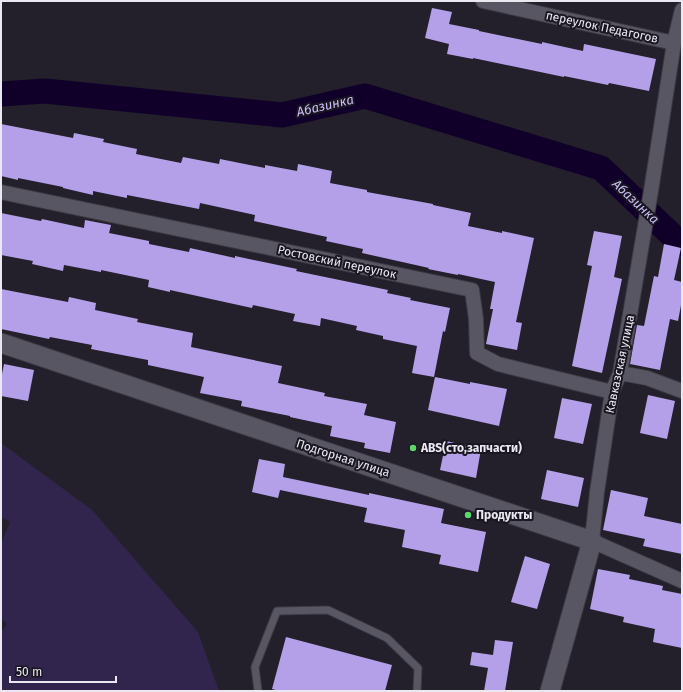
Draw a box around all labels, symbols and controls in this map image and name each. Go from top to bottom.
street label: переулок Педагогов [545,8,660,46]
water label: Абазинка [294,92,355,120]
water label: Абазинка [609,175,662,227]
street label: Ростовский переулок [276,243,398,282]
street label: Кавказская улица [603,313,637,415]
street label: Подгорная улица [294,436,392,480]
place label: ABS(сто,запчасти) [420,441,522,455]
marker: ABS(сто,запчасти) [408,443,418,453]
place label: Продукты [476,508,532,522]
marker: Продукты [463,510,473,520]
scale bar [10,658,116,684]
text: 50 m [16,665,42,679]

